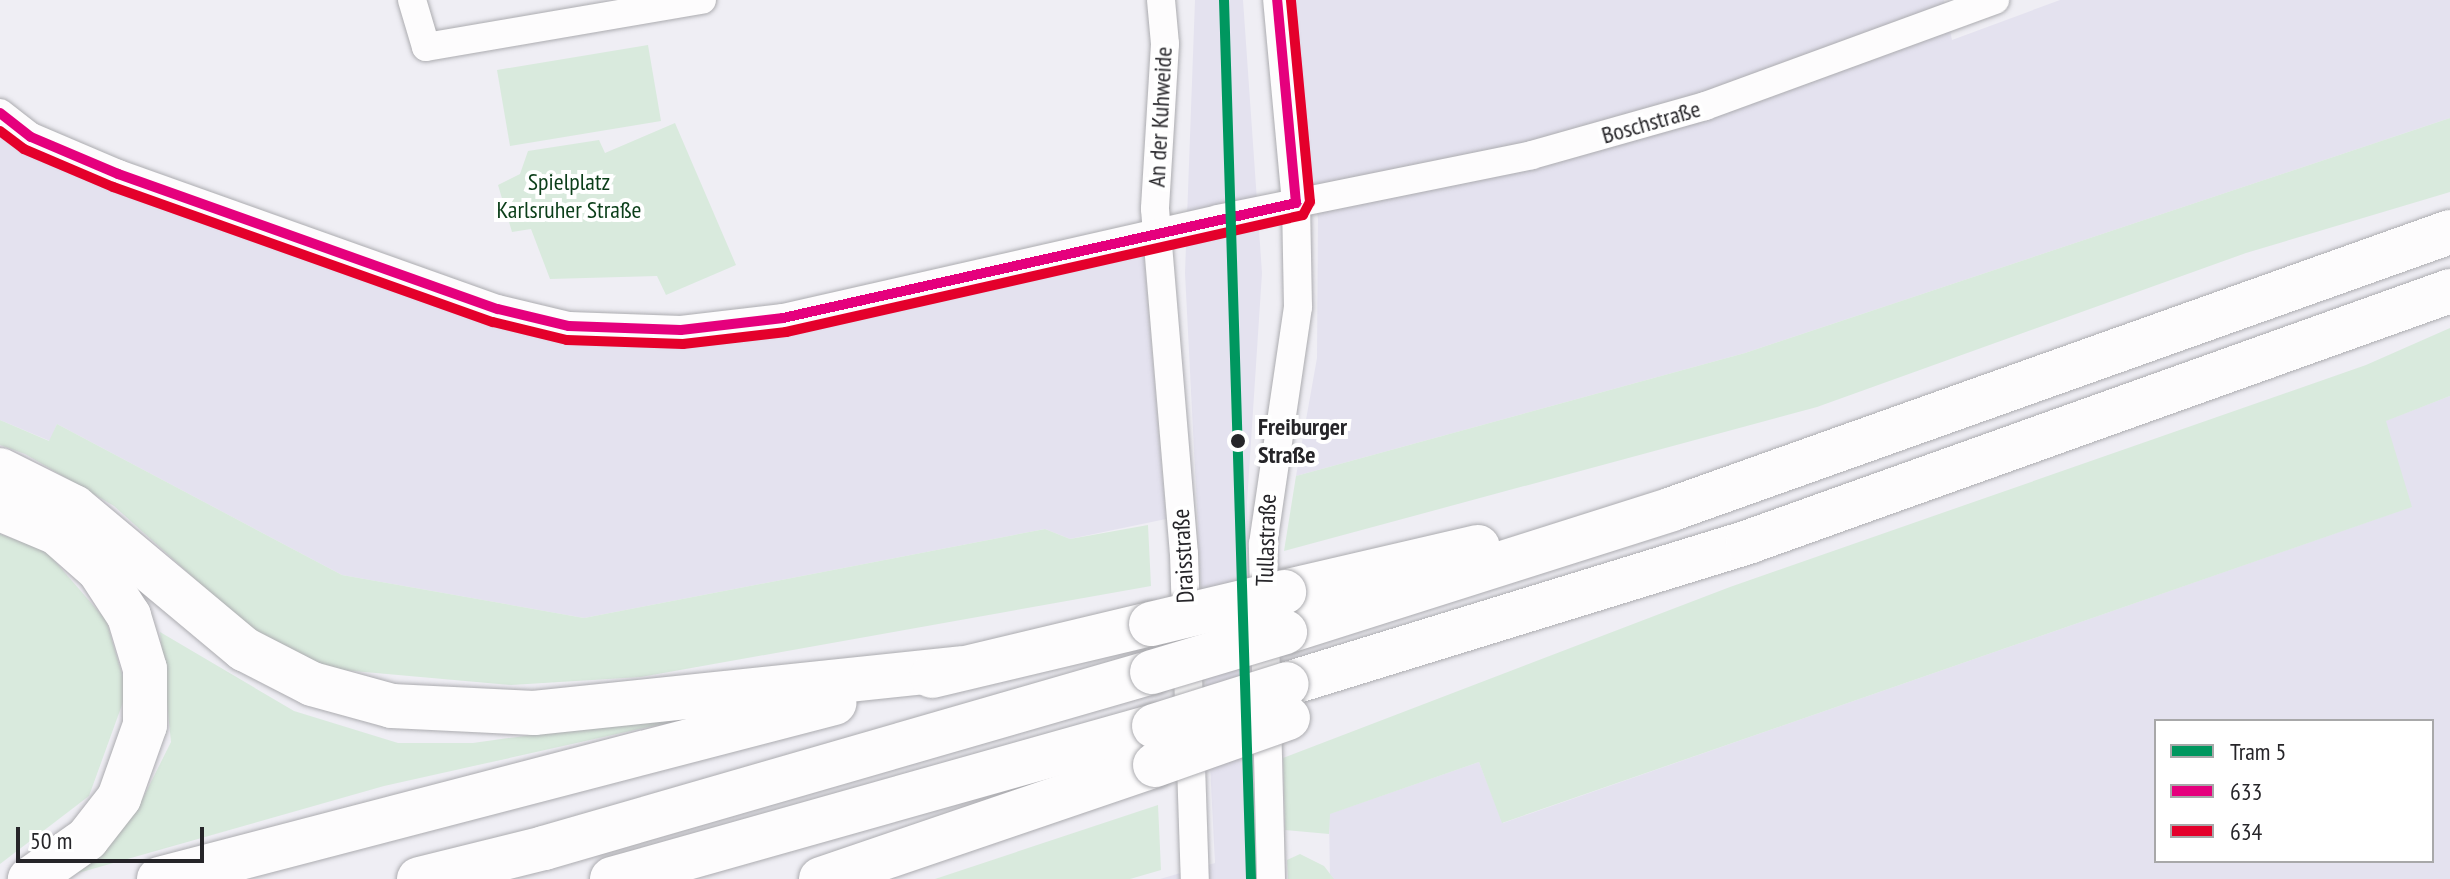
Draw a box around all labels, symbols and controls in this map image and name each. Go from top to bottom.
street label: An der Kuhweide [1142,46,1178,188]
street label: Boschstraße [1598,94,1704,150]
park label: Spielplatz Karlsruher Straße [496,168,642,224]
place label: Freiburger Straße [1258,413,1347,469]
marker: Freiburger Straße [1225,428,1251,454]
street label: Tullastraße [1250,493,1282,587]
street label: Draisstraße [1166,508,1200,604]
legend [2154,719,2434,863]
text: Tram 5 [2230,736,2286,767]
text: 633 [2230,776,2262,807]
scale bar [20,811,208,861]
text: 634 [2230,816,2262,847]
text: 50 m [30,825,72,856]

